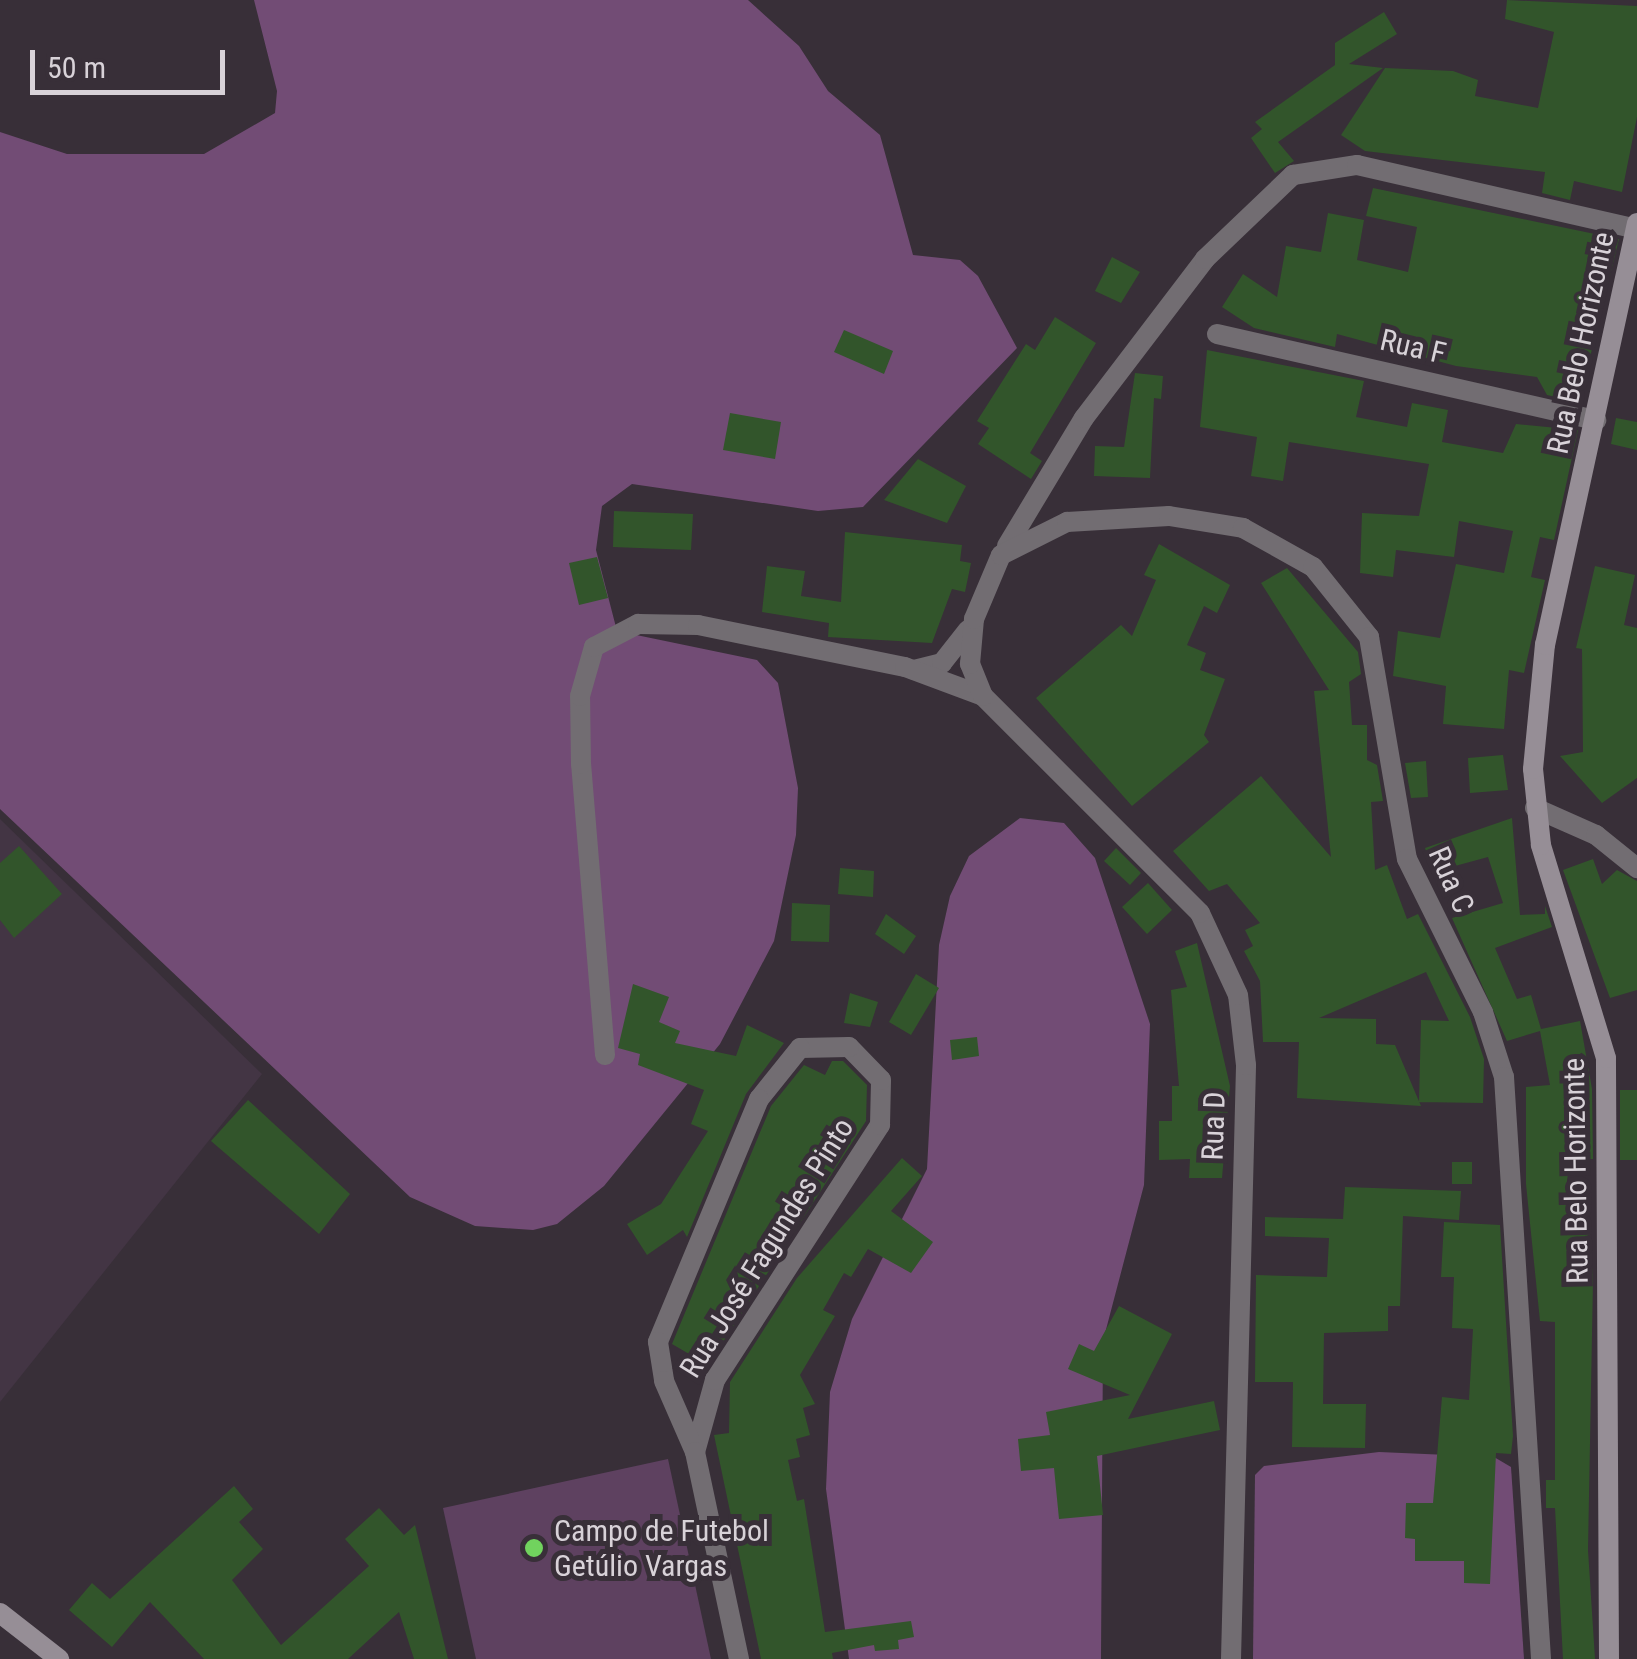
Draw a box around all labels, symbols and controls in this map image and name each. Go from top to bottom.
scale bar [35,30,230,92]
text: 50 m [47,50,106,85]
street label: Rua Belo Horizonte [1540,229,1622,457]
street label: Rua F [1377,322,1449,372]
street label: Rua C [1421,841,1481,919]
street label: Rua Belo Horizonte [1556,1058,1596,1284]
street label: Rua D [1195,1091,1233,1161]
street label: Rua José Fagundes Pinto [672,1112,862,1384]
place label: Campo de Futebol Getúlio Vargas [554,1513,769,1584]
marker: Campo de Futebol Getúlio Vargas [523,1537,545,1559]

